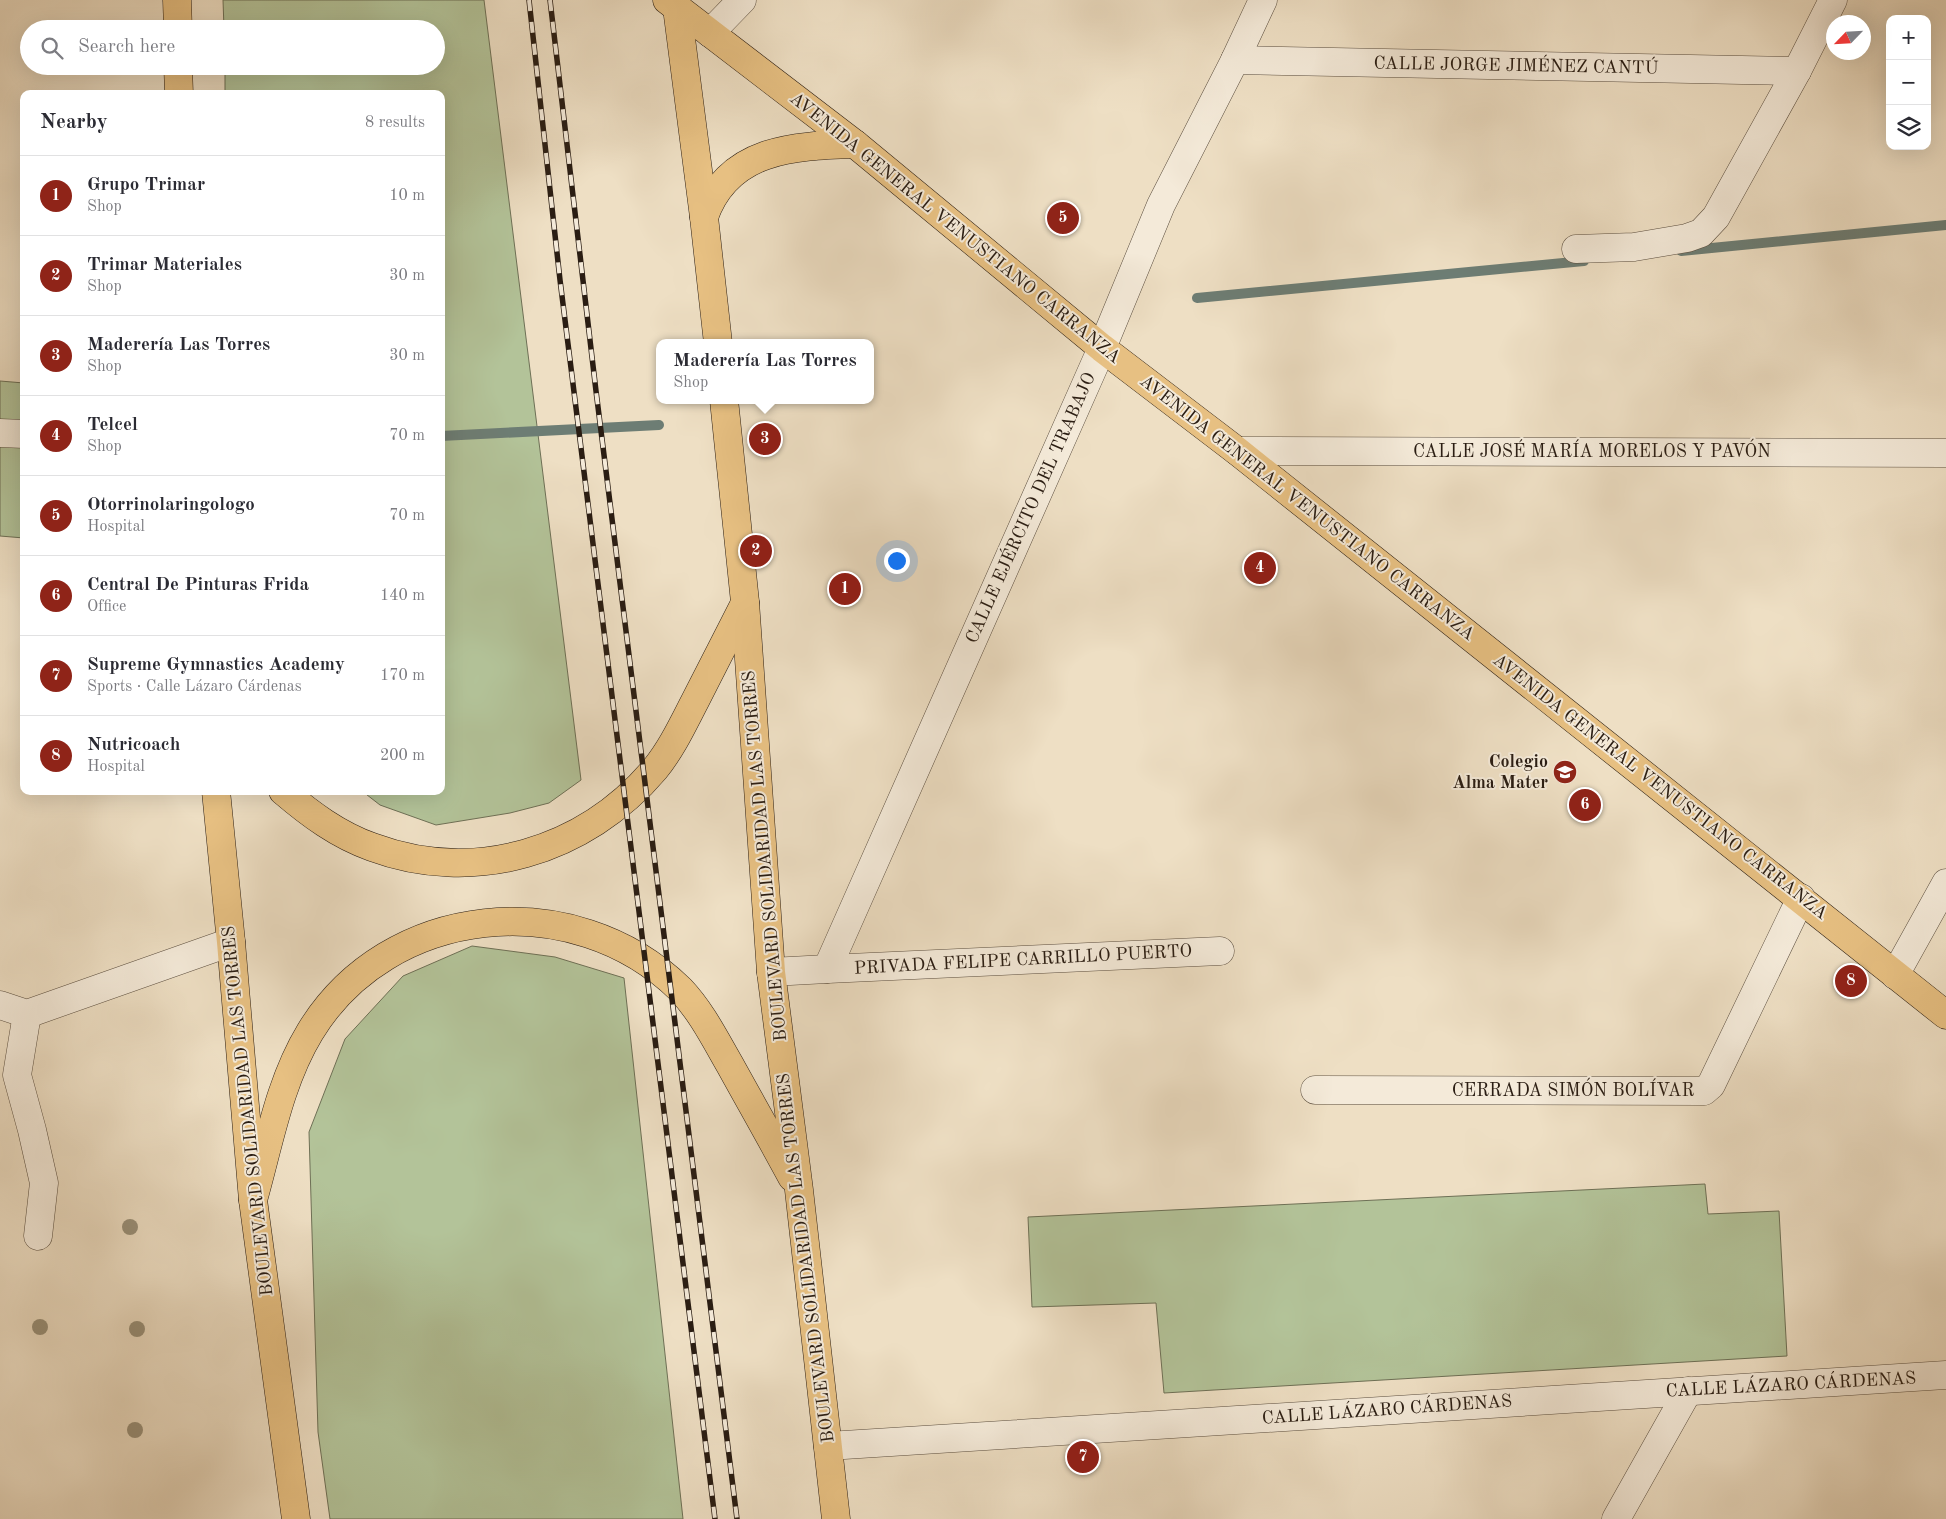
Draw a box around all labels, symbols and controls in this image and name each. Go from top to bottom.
north arrow [1826,15,1871,60]
map controls [1886,15,1931,150]
button: + [1886,15,1931,60]
search box [20,20,445,75]
icon: search [38,34,66,62]
text: Search here [78,38,175,57]
street label: CALLE JORGE JIMÉNEZ CANTÚ [1373,50,1659,77]
button: − [1886,60,1931,105]
street label: AVENIDA GENERAL VENUSTIANO CARRANZA [786,89,1124,367]
button: layers [1886,105,1931,150]
text: Nearby [40,112,108,133]
text: 8 results [365,115,425,131]
text: Grupo Trimar [87,176,205,195]
text: 1 [51,188,61,204]
text: 10 m [389,188,425,204]
text: Shop [87,199,122,215]
pin: 5 [1047,199,1079,237]
text: Trimar Materiales [87,256,242,275]
text: 2 [51,268,61,284]
text: 30 m [389,268,425,284]
text: Shop [87,279,122,295]
text: Maderería Las Torres [87,336,270,355]
popup [656,339,874,404]
text: 3 [51,348,61,364]
text: 30 m [389,348,425,364]
text: Maderería Las Torres [673,352,857,371]
text: Shop [87,359,122,375]
street label: CALLE EJÉRCITO DEL TRABAJO [959,368,1099,646]
street label: AVENIDA GENERAL VENUSTIANO CARRANZA [1136,372,1478,644]
text: Shop [673,375,708,391]
text: Telcel [87,416,138,435]
pin: 3 [749,420,781,458]
text: 4 [51,428,61,444]
text: 70 m [389,428,425,444]
street label: CALLE JOSÉ MARÍA MORELOS Y PAVÓN [1413,438,1771,461]
text: Shop [87,439,122,455]
text: Otorrinolaringologo [87,496,255,515]
text: 5 [51,508,61,524]
text: 70 m [389,508,425,524]
text: Hospital [87,519,145,535]
pin: 2 [740,532,772,570]
your location [884,548,910,574]
pin: 4 [1244,549,1276,587]
pin: 1 [829,570,861,608]
text: Central De Pinturas Frida [87,576,309,595]
text: 6 [51,588,61,604]
text: 140 m [380,588,425,604]
text: Office [87,599,126,615]
street label: AVENIDA GENERAL VENUSTIANO CARRANZA [1489,651,1831,923]
text: Supreme Gymnastics Academy [87,656,345,675]
text: 7 [51,668,61,684]
text: 170 m [380,668,425,684]
street label: BOULEVARD SOLIDARIDAD LAS TORRES [740,670,790,1042]
text: Sports · Calle Lázaro Cárdenas [87,679,302,695]
text: Nutricoach [87,736,180,755]
text: 8 [51,748,61,764]
text: 200 m [380,748,425,764]
place label: Colegio Alma Mater [1452,753,1548,792]
text: Hospital [87,759,145,775]
school or university icon: Colegio Alma Mater [1552,759,1578,785]
pin: 6 [1569,786,1601,824]
street label: BOULEVARD SOLIDARIDAD LAS TORRES [220,925,276,1297]
street label: PRIVADA FELIPE CARRILLO PUERTO [853,942,1193,978]
pin: 8 [1835,962,1867,1000]
street label: BOULEVARD SOLIDARIDAD LAS TORRES [774,1072,838,1444]
street label: CERRADA SIMÓN BOLÍVAR [1452,1077,1694,1100]
street label: CALLE LÁZARO CÁRDENAS [1665,1365,1917,1401]
street label: CALLE LÁZARO CÁRDENAS [1261,1388,1513,1428]
pin: 7 [1067,1438,1099,1476]

